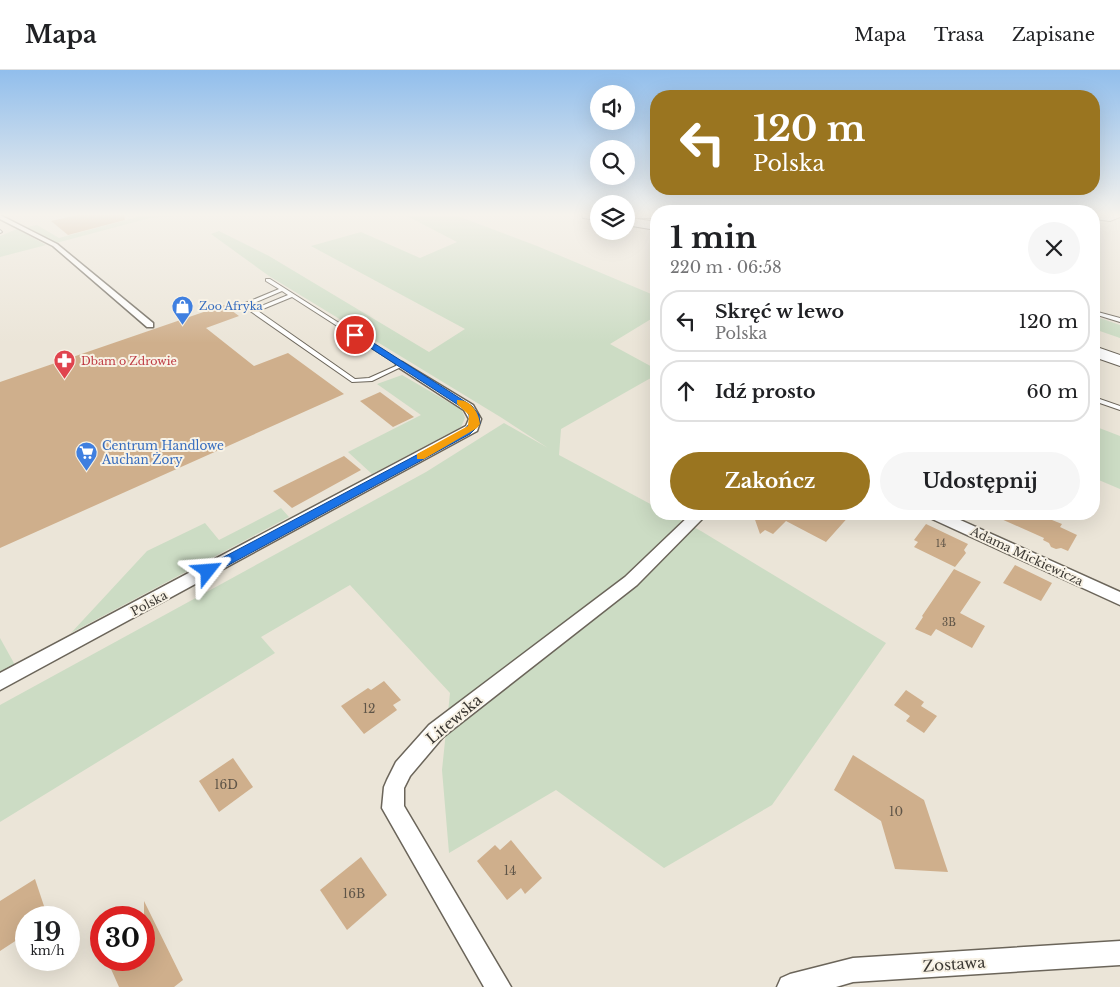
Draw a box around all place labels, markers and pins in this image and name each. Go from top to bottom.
shop icon: Zoo Afryka [171,294,195,325]
place label: Zoo Afryka [199,299,264,313]
pin [334,314,376,356]
pharmacy icon: Dbam o Zdrowie [53,349,77,380]
place label: Dbam o Zdrowie [81,354,177,368]
place label: Centrum Handlowe Auchan Żory [101,438,224,467]
supermarket icon: Centrum Handlowe Auchan Żory [74,440,98,471]

